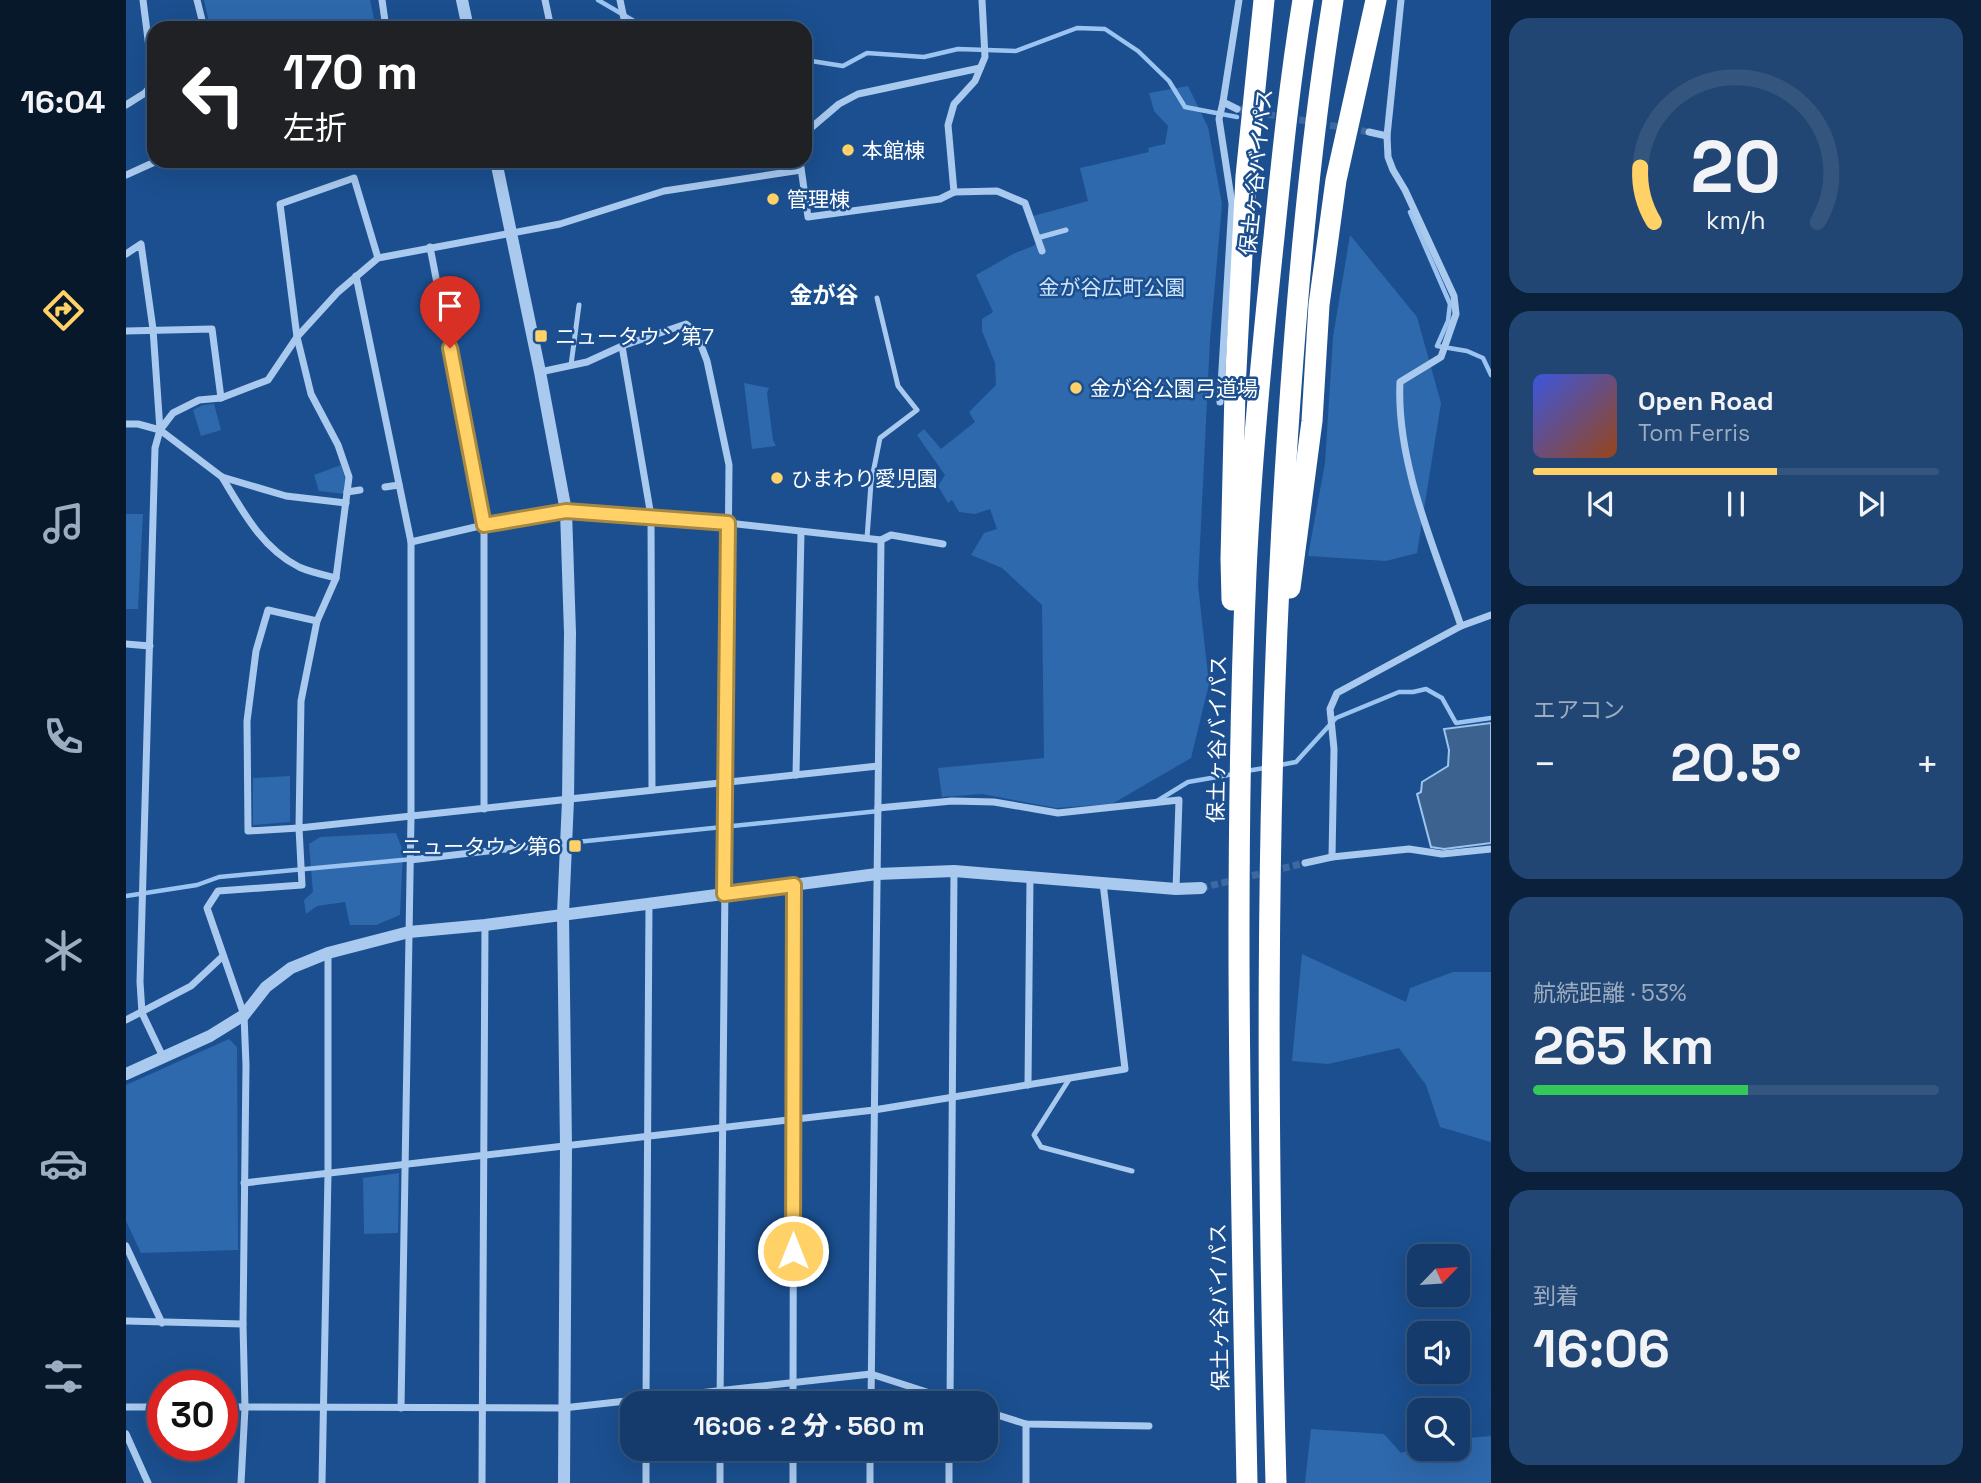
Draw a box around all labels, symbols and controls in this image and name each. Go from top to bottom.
text: 170 m [283,41,418,103]
icon: left [168,49,259,140]
text: 16:04 [21,82,105,122]
street label: 保土ヶ谷バイパス [1234,87,1278,257]
text: 左折 [283,108,347,148]
text: 20 [1691,120,1781,213]
place label: 本館棟 [862,137,925,164]
marker: 本館棟 [840,142,856,158]
place label: 管理棟 [787,186,850,213]
marker: 管理棟 [765,191,781,207]
text: km/h [1706,203,1766,235]
park label: 金が谷広町公園 [1039,274,1186,301]
pin [420,276,480,348]
district label: 金が谷 [790,280,859,310]
icon: directions [39,286,88,335]
icon: arrive [431,287,469,325]
place label: ニュータウン第7 [555,323,714,350]
marker: ニュータウン第7 [533,328,549,344]
place label: 金が谷公園弓道場 [1090,375,1258,402]
marker: 金が谷公園弓道場 [1068,380,1084,396]
text: Open Road [1638,384,1774,418]
text: Tom Ferris [1638,418,1750,448]
place label: ひまわり愛児園 [791,465,938,492]
marker: ひまわり愛児園 [769,470,785,486]
icon: previous [1582,485,1620,523]
icon: pause [1717,485,1755,523]
icon: next [1852,485,1890,523]
icon: music [39,499,88,548]
street label: 保土ヶ谷バイパス [1202,655,1232,823]
text: エアコン [1533,695,1625,725]
icon: phone [39,712,88,761]
text: 20.5° [1670,730,1802,796]
text: − [1533,740,1557,788]
text: + [1915,740,1939,788]
place label: ニュータウン第6 [401,833,561,860]
marker: ニュータウン第6 [567,838,583,854]
icon: climate [39,926,88,975]
text: 航続距離 · 53% [1533,978,1687,1008]
text: 265 km [1533,1013,1714,1079]
icon: car [39,1139,88,1188]
position arrow [756,1214,830,1288]
street label: 保土ヶ谷バイパス [1204,1223,1234,1391]
north arrow [1407,1244,1470,1307]
map controls [1407,1244,1470,1461]
text: 到着 [1533,1281,1579,1311]
text: 16:06 [1533,1316,1670,1382]
button: sound [1407,1321,1470,1384]
icon: filters [39,1352,88,1401]
speed limit sign: 30 [147,1370,238,1461]
button: search [1407,1398,1470,1461]
text: 16:06 · 2 分 · 560 m [693,1409,925,1443]

